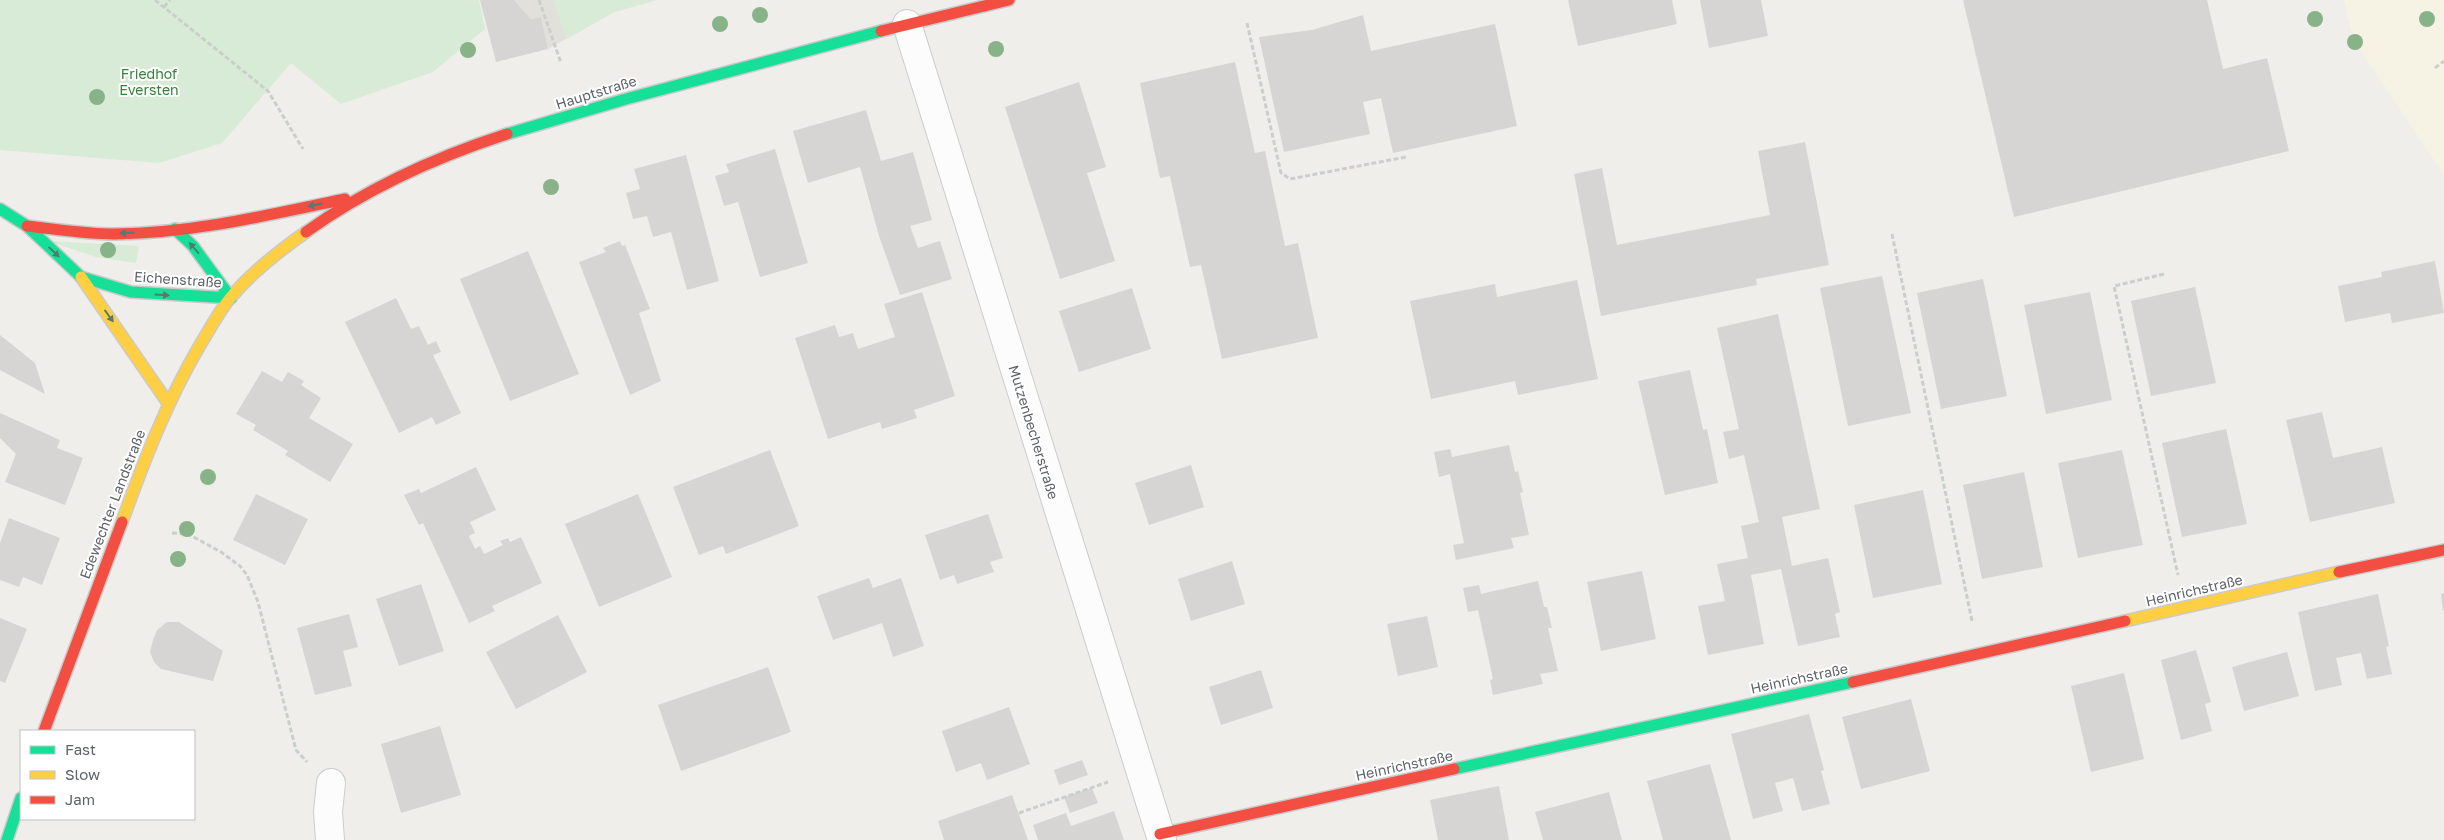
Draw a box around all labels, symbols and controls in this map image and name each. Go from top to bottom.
park label: Friedhof Eversten [119,65,179,98]
street label: Hauptstraße [553,72,639,112]
one-way arrow [308,201,323,209]
one-way arrow [118,230,134,238]
one-way arrow [188,242,199,255]
one-way arrow [47,246,59,258]
street label: Eichenstraße [134,267,222,291]
one-way arrow [155,291,171,299]
one-way arrow [104,310,114,323]
street label: Mutzenbecherstraße [1006,363,1062,501]
street label: Edewechter Landstraße [76,427,148,581]
street label: Heinrichstraße [2144,571,2244,609]
street label: Heinrichstraße [1749,659,1849,697]
legend [20,730,195,820]
text: Fast [65,740,96,758]
street label: Heinrichstraße [1354,746,1454,784]
text: Slow [65,765,100,783]
text: Jam [65,790,95,808]

